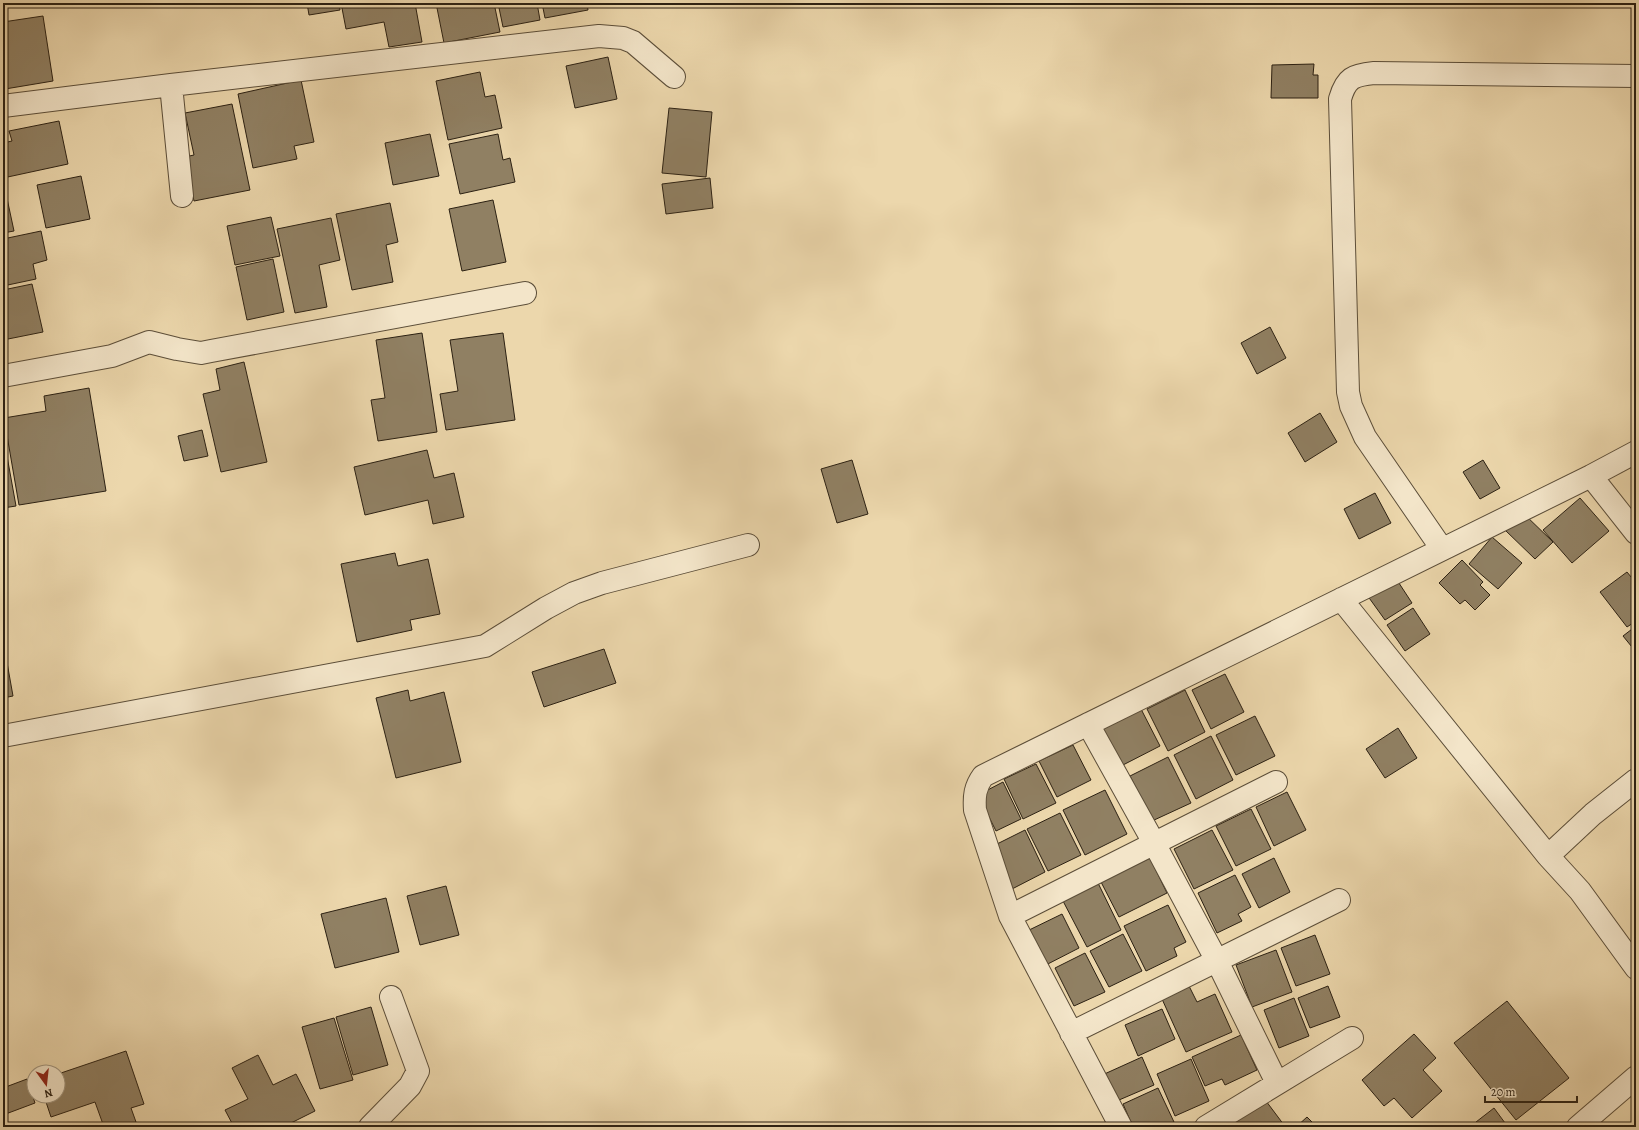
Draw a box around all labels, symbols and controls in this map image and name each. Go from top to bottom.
north arrow [26,1064,66,1104]
scale bar [1485,1078,1577,1104]
text: 20 m [1491,1084,1515,1100]
text: N [43,1085,54,1101]

